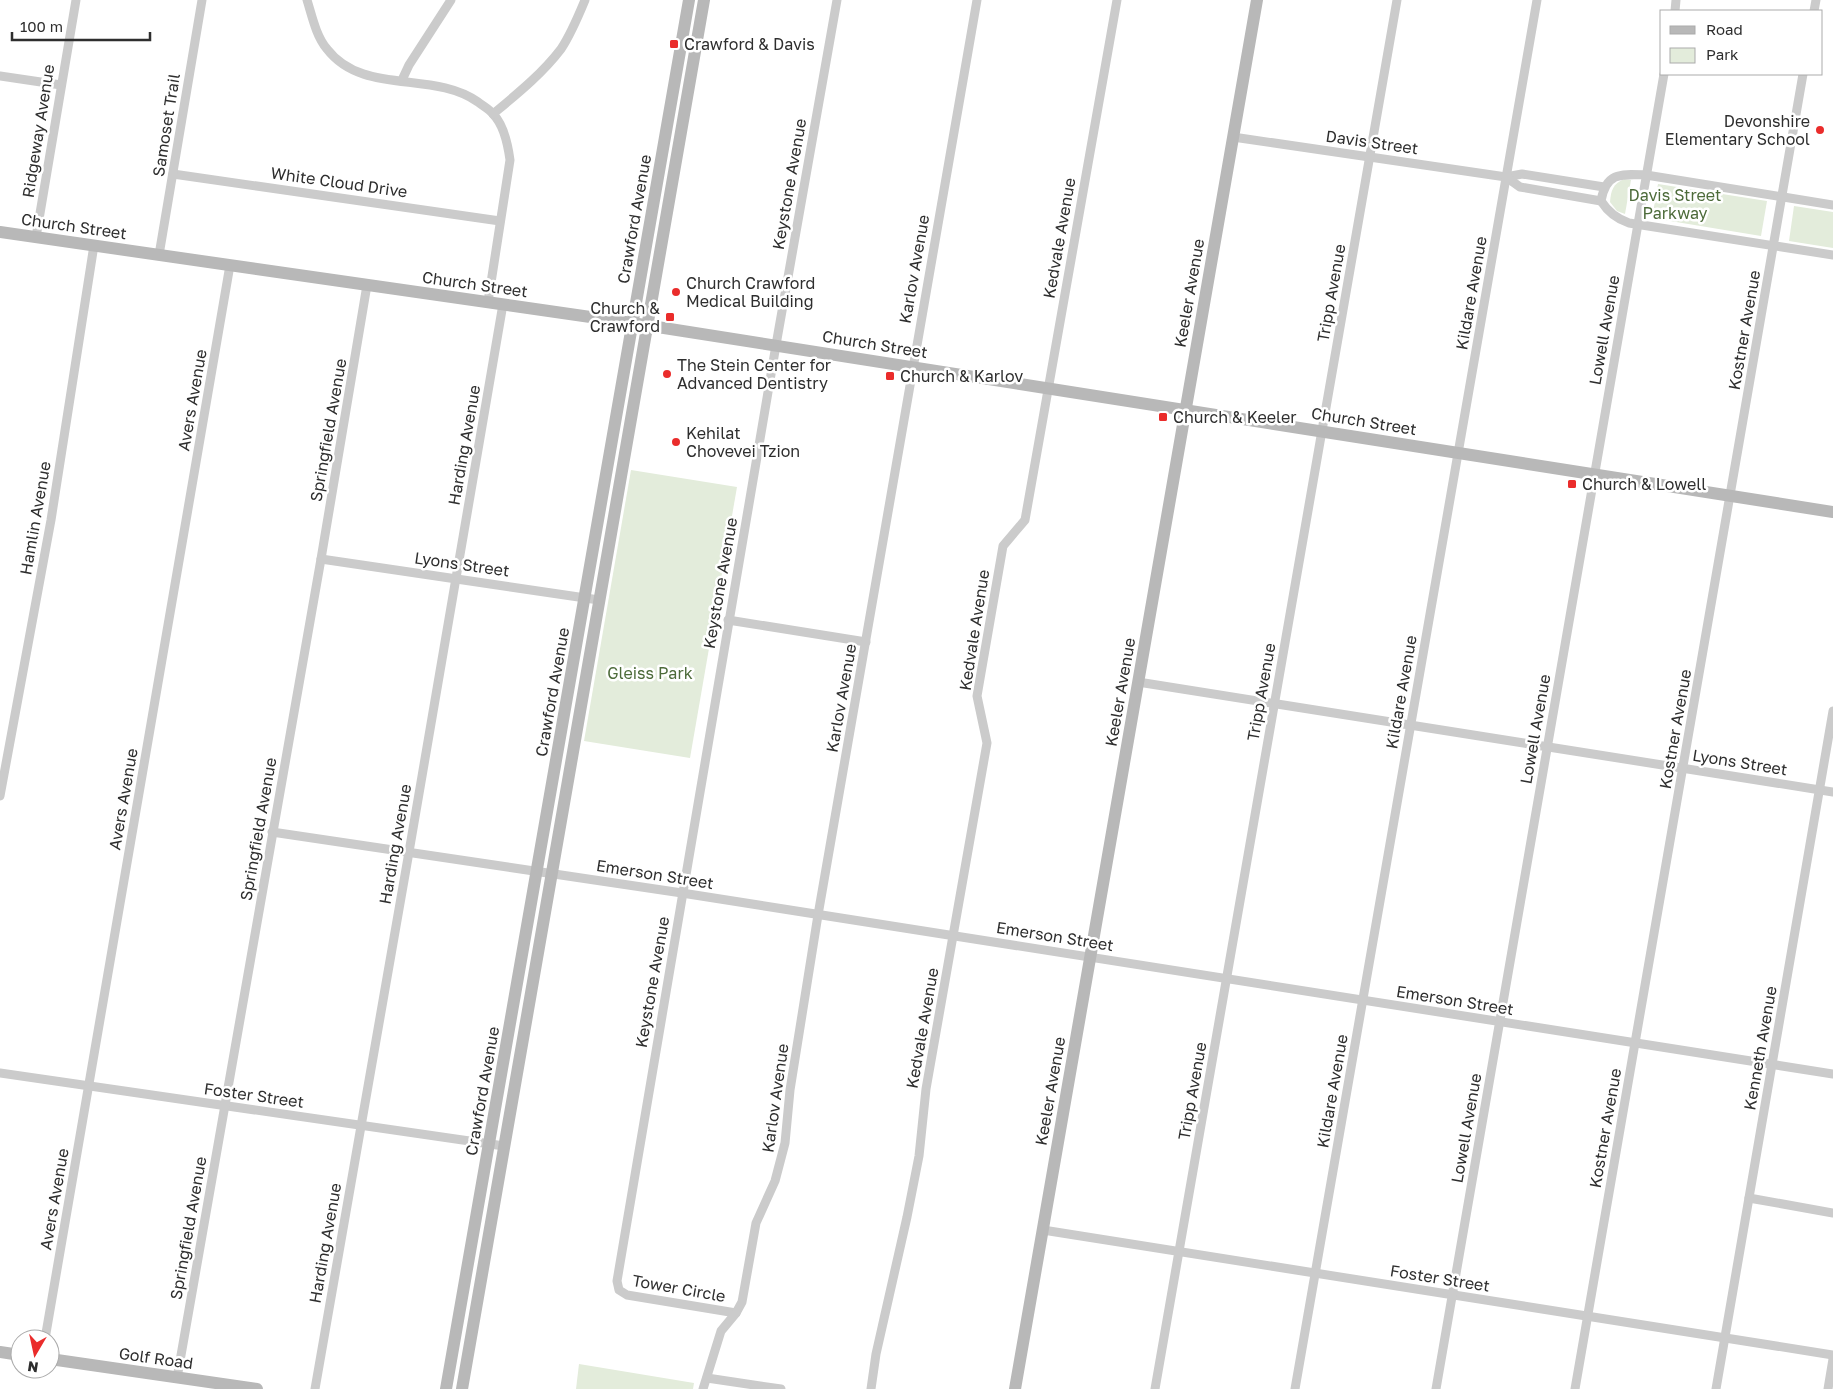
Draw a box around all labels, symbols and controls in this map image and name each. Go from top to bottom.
scale bar [12,10,150,42]
legend [1660,10,1823,75]
text: 100 m [20,17,63,35]
text: Road [1706,20,1743,38]
place label: Crawford & Davis [684,34,815,54]
marker: Crawford & Davis [668,38,680,50]
text: Park [1706,45,1739,63]
street label: Ridgeway Avenue [18,63,58,199]
street label: Samoset Trail [148,72,184,178]
place label: Devonshire Elementary School [1665,111,1810,149]
street label: Keystone Avenue [768,117,810,251]
marker: Devonshire Elementary School [1814,124,1826,136]
street label: Davis Street [1325,126,1419,158]
street label: Crawford Avenue [613,153,655,285]
street label: White Cloud Drive [269,163,409,201]
street label: Kedvale Avenue [1039,176,1079,300]
park label: Davis Street Parkway [1628,185,1722,223]
street label: Church Street [20,209,128,243]
street label: Karlov Avenue [895,213,933,325]
street label: Kildare Avenue [1451,235,1491,351]
street label: Keeler Avenue [1170,237,1208,349]
street label: Tripp Avenue [1313,242,1349,344]
street label: Church Street [421,267,529,301]
street label: Kostner Avenue [1724,269,1764,391]
place label: Church Crawford Medical Building [686,273,815,311]
street label: Lowell Avenue [1584,274,1624,386]
marker: Church Crawford Medical Building [670,286,682,298]
place label: Church & Crawford [590,298,660,336]
marker: Church & Crawford [664,311,676,323]
street label: Church Street [821,326,929,362]
street label: Avers Avenue [173,348,211,452]
place label: The Stein Center for Advanced Dentistry [677,355,831,393]
street label: Springfield Avenue [306,357,350,503]
place label: Church & Karlov [900,366,1023,386]
marker: The Stein Center for Advanced Dentistry [661,368,673,380]
marker: Church & Karlov [884,370,896,382]
street label: Harding Avenue [444,383,484,507]
street label: Church Street [1310,403,1418,439]
place label: Church & Keeler [1173,407,1297,427]
marker: Church & Keeler [1157,411,1169,423]
place label: Kehilat Chovevei Tzion [686,423,800,461]
marker: Kehilat Chovevei Tzion [670,436,682,448]
street label: Hamlin Avenue [15,460,55,576]
place label: Church & Lowell [1582,474,1706,494]
marker: Church & Lowell [1566,478,1578,490]
street label: Keystone Avenue [699,516,741,650]
street label: Lyons Street [413,547,511,581]
street label: Kedvale Avenue [955,568,993,692]
street label: Crawford Avenue [531,626,573,758]
street label: Kildare Avenue [1381,634,1421,750]
street label: Keeler Avenue [1101,636,1139,748]
street label: Tripp Avenue [1243,641,1279,743]
street label: Karlov Avenue [822,642,860,754]
park label: Gleiss Park [607,663,693,683]
street label: Kostner Avenue [1655,668,1695,790]
street label: Lowell Avenue [1515,673,1555,785]
street label: Lyons Street [1691,745,1789,779]
street label: Avers Avenue [104,747,142,851]
street label: Springfield Avenue [236,756,280,902]
street label: Harding Avenue [375,782,415,906]
street label: Emerson Street [595,855,715,893]
street label: Keystone Avenue [631,915,673,1049]
street label: Emerson Street [995,917,1115,955]
street label: Kedvale Avenue [902,966,942,1090]
street label: Emerson Street [1395,981,1515,1019]
street label: Kenneth Avenue [1739,984,1781,1112]
street label: Crawford Avenue [461,1025,503,1157]
street label: Kildare Avenue [1312,1033,1352,1149]
street label: Keeler Avenue [1031,1035,1069,1147]
street label: Tripp Avenue [1174,1040,1210,1142]
street label: Karlov Avenue [757,1042,793,1154]
street label: Kostner Avenue [1585,1067,1625,1189]
street label: Lowell Avenue [1446,1072,1486,1184]
street label: Foster Street [203,1078,305,1112]
street label: Avers Avenue [35,1147,73,1251]
street label: Springfield Avenue [166,1155,210,1301]
street label: Harding Avenue [305,1181,345,1305]
street label: Foster Street [1389,1260,1491,1296]
street label: Tower Circle [631,1270,727,1306]
north arrow [10,1329,60,1379]
street label: Golf Road [118,1343,194,1373]
text: N [26,1358,39,1377]

